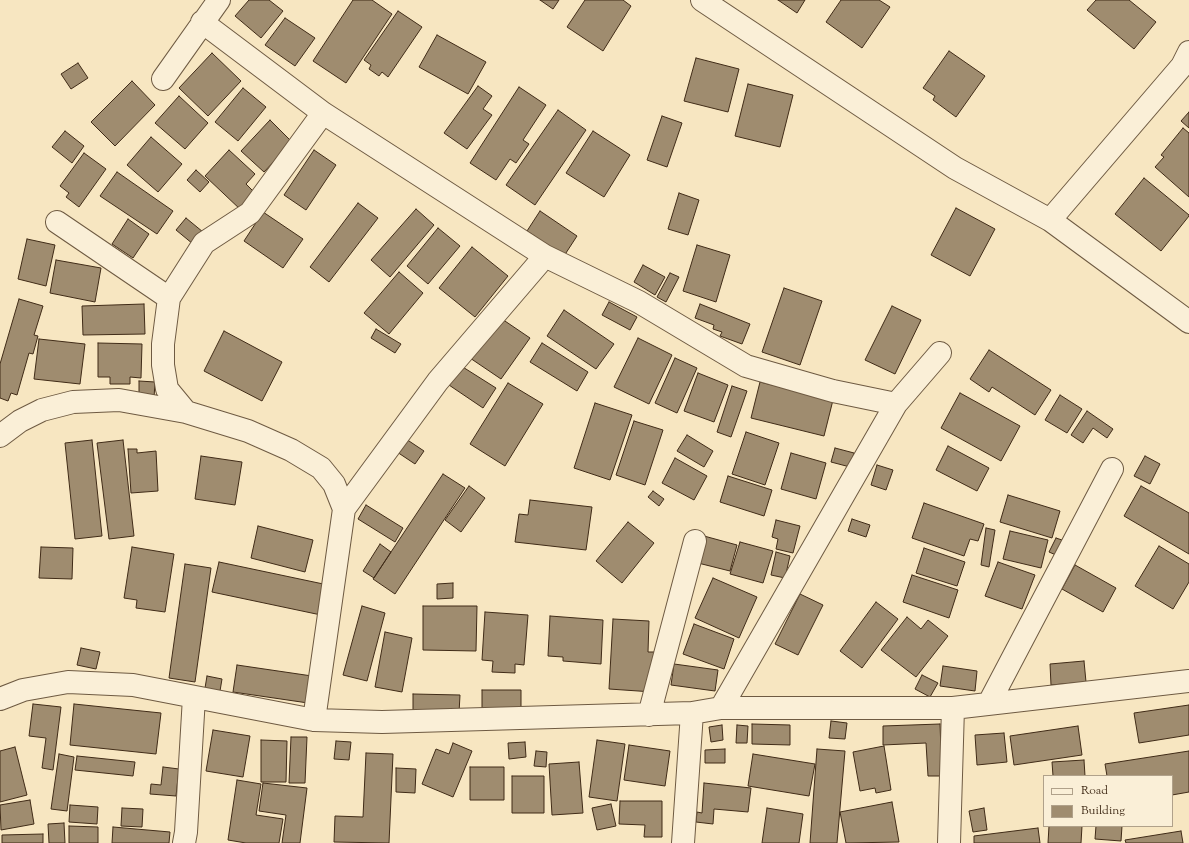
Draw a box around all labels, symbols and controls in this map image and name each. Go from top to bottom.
legend [1043,775,1173,827]
text: Road [1081,782,1108,800]
text: Building [1081,802,1125,820]

